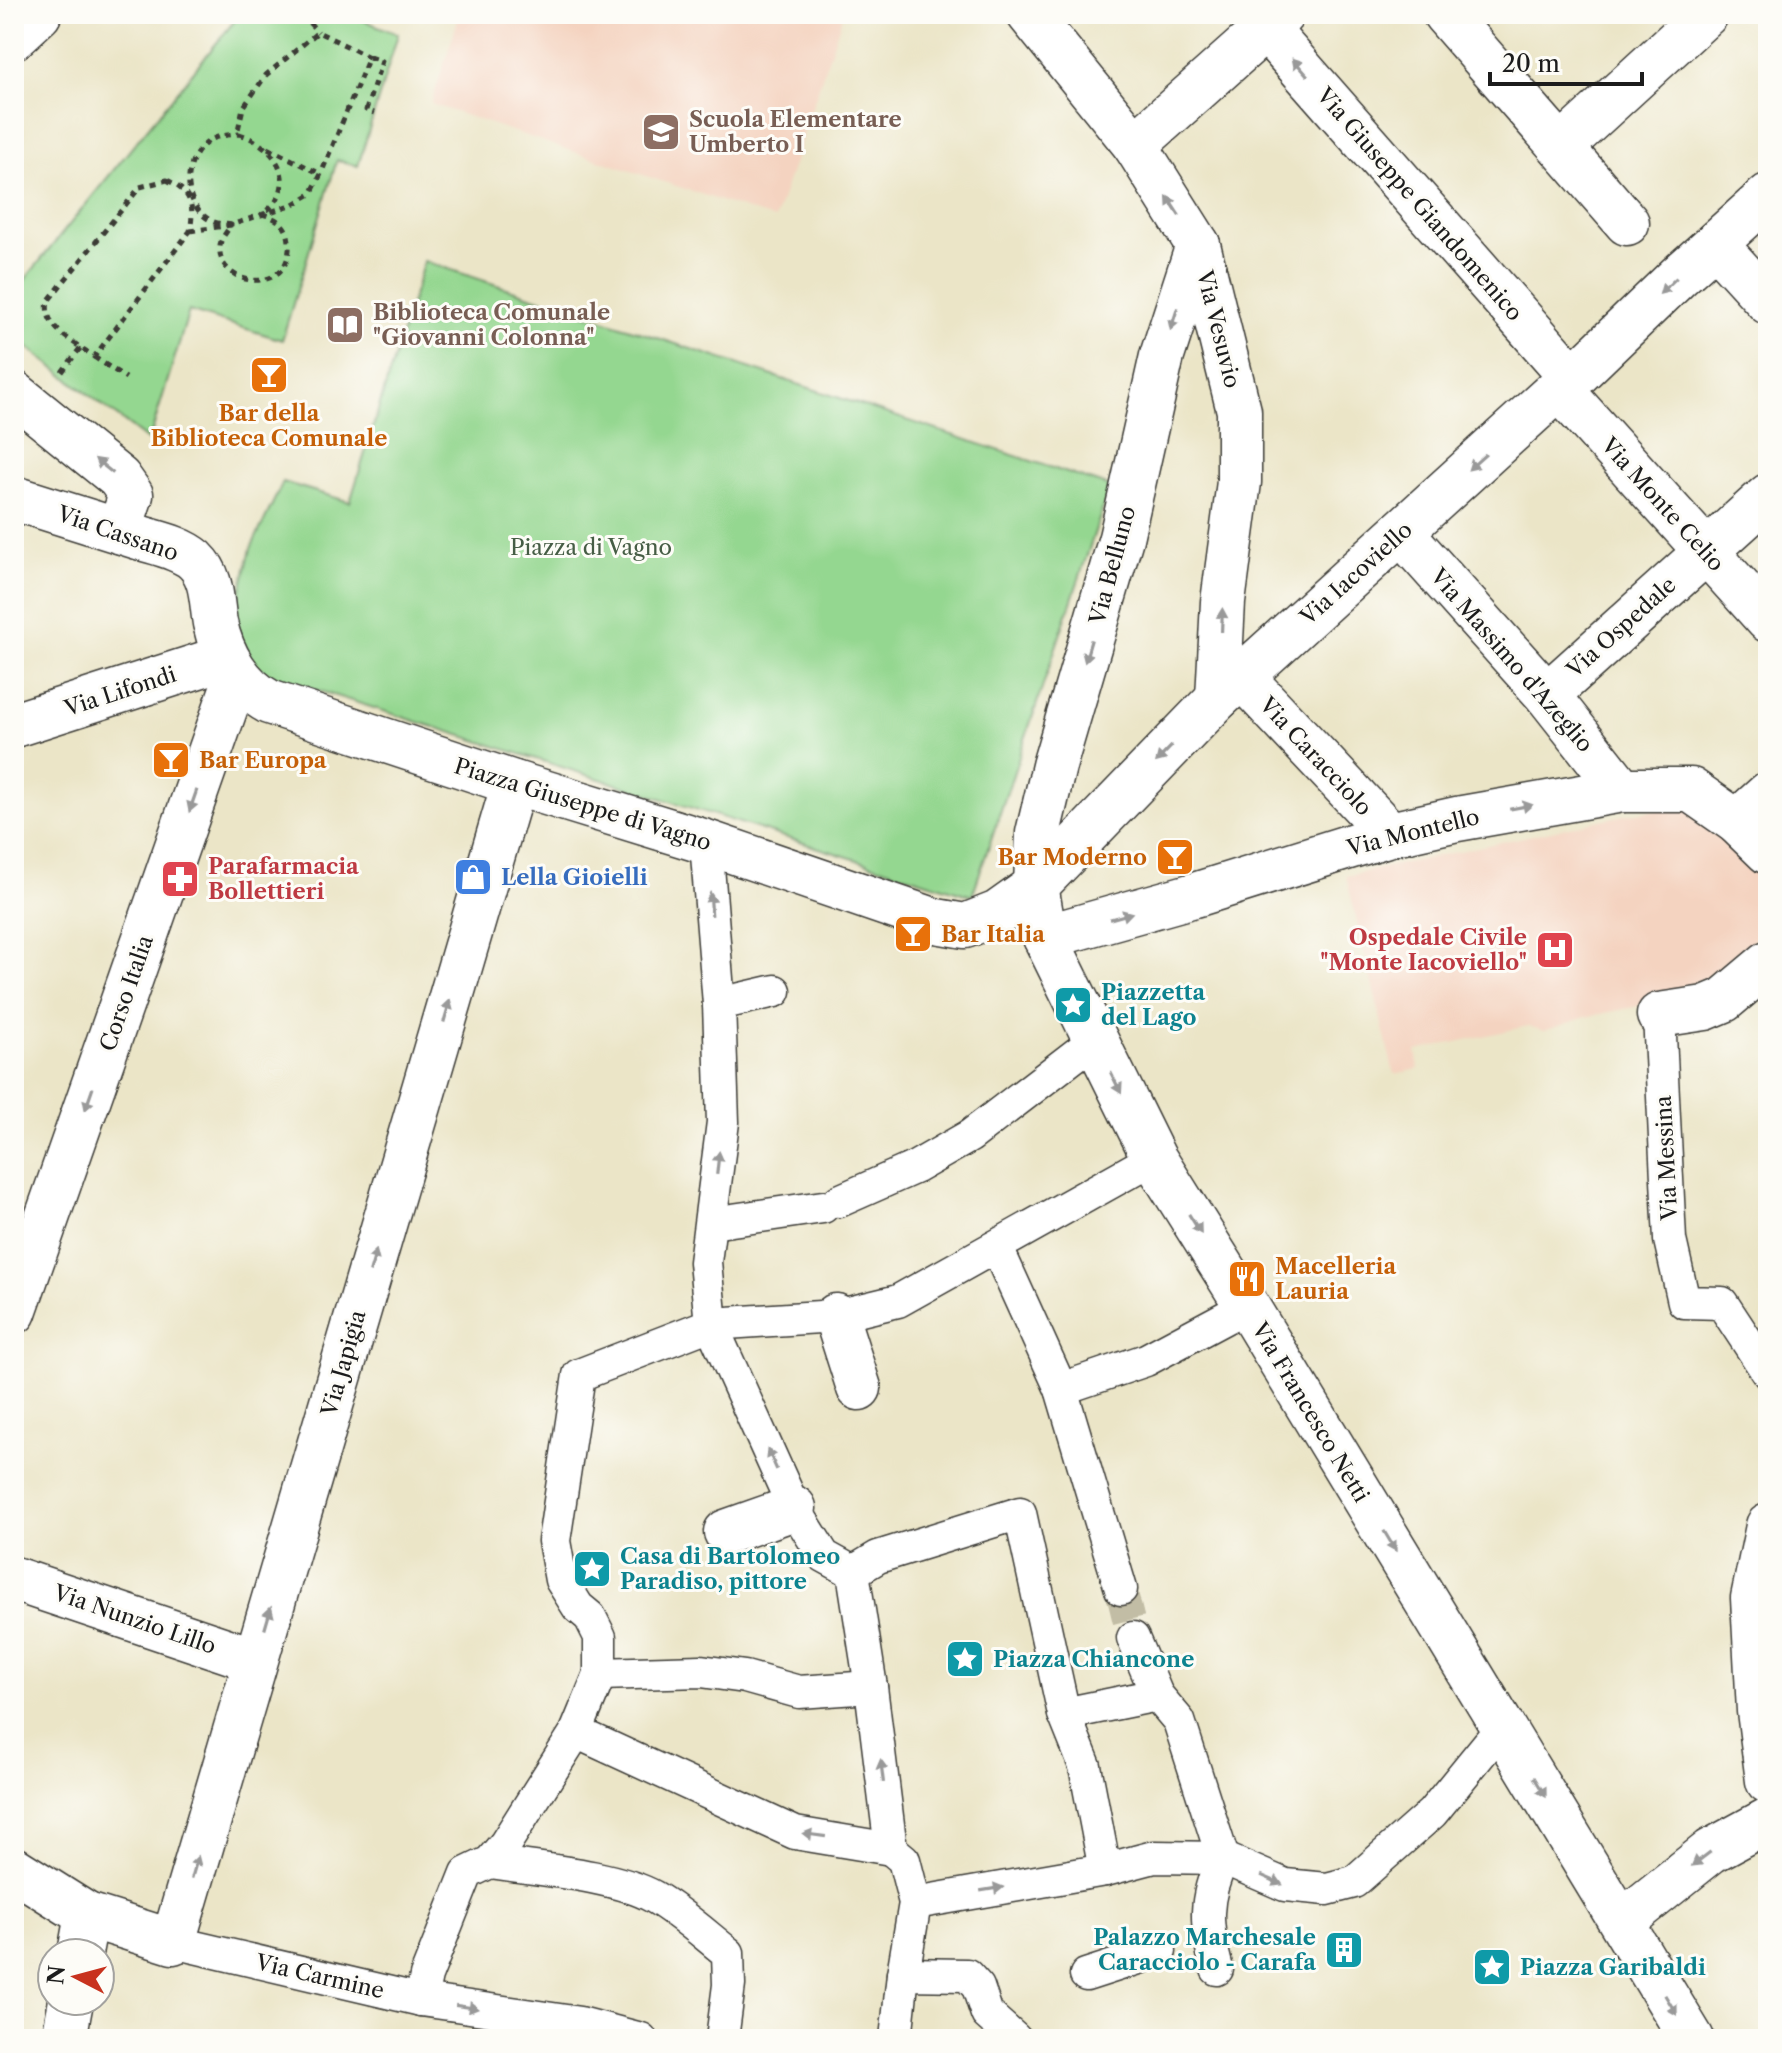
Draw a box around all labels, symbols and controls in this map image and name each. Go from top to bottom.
scale bar [1490,36,1642,86]
text: 20 m [1502,49,1560,78]
one-way arrow [1292,58,1309,78]
street label: Via Giuseppe Giandomenico [1310,82,1528,326]
place label: Scuola Elementare Umberto I [689,106,902,158]
school or university icon: Scuola Elementare Umberto I [640,111,682,153]
one-way arrow [1166,195,1181,216]
street label: Via Vesuvio [1191,267,1246,391]
one-way arrow [1659,276,1678,295]
place label: Biblioteca Comunale "Giovanni Colonna" [373,299,610,351]
library icon: Biblioteca Comunale "Giovanni Colonna" [324,304,366,346]
one-way arrow [1168,307,1180,331]
bar icon: Bar della Biblioteca Comunale [248,354,290,396]
place label: Bar della Biblioteca Comunale [150,400,388,452]
street label: Via Monte Celio [1595,431,1730,577]
one-way arrow [1468,452,1487,470]
one-way arrow [94,458,114,475]
street label: Via Cassano [53,500,182,567]
street label: Via Belluno [1083,503,1141,628]
street label: Via Iacoviello [1294,516,1418,631]
park label: Piazza di Vagno [510,534,672,561]
street label: Via Massimo d'Azeglio [1424,562,1599,758]
street label: Via Ospedale [1561,571,1681,684]
one-way arrow [1215,607,1228,632]
one-way arrow [1081,640,1094,664]
street label: Via Lifondi [60,661,180,723]
street label: Via Caracciolo [1253,691,1377,821]
bar icon: Bar Europa [150,739,192,781]
one-way arrow [1155,744,1174,763]
place label: Bar Europa [199,747,327,774]
street label: Piazza Giuseppe di Vagno [451,752,715,856]
one-way arrow [186,789,199,813]
one-way arrow [1509,801,1534,813]
street label: Via Montello [1343,803,1482,862]
bar icon: Bar Moderno [1154,836,1196,878]
place label: Bar Moderno [997,844,1147,871]
place label: Parafarmacia Bollettieri [208,853,359,905]
shop icon: Lella Gioielli [452,856,494,898]
pharmacy icon: Parafarmacia Bollettieri [159,858,201,900]
place label: Lella Gioielli [501,864,648,891]
one-way arrow [704,891,717,916]
one-way arrow [1109,909,1133,922]
bar icon: Bar Italia [892,913,934,955]
place label: Bar Italia [941,921,1045,948]
place label: Ospedale Civile "Monte Iacoviello" [1320,924,1527,976]
hospital icon: Ospedale Civile "Monte Iacoviello" [1534,929,1576,971]
street label: Corso Italia [94,931,159,1055]
place label: Piazzetta del Lago [1101,979,1205,1031]
place icon: Piazzetta del Lago [1052,984,1094,1026]
one-way arrow [441,999,454,1023]
one-way arrow [1109,1071,1123,1094]
one-way arrow [82,1088,94,1112]
street label: Via Messina [1650,1094,1683,1222]
one-way arrow [712,1150,725,1175]
one-way arrow [1188,1213,1202,1235]
one-way arrow [367,1248,380,1272]
place label: Macelleria Lauria [1275,1253,1396,1305]
restaurant icon: Macelleria Lauria [1226,1258,1268,1300]
street label: Via Japigia [315,1307,372,1420]
street label: Via Francesco Netti [1246,1317,1375,1507]
one-way arrow [765,1448,778,1471]
one-way arrow [1383,1530,1397,1552]
place label: Casa di Bartolomeo Paradiso, pittore [620,1543,840,1595]
place icon: Casa di Bartolomeo Paradiso, pittore [571,1548,613,1590]
street label: Via Nunzio Lillo [49,1579,220,1660]
one-way arrow [262,1605,275,1629]
place icon: Piazza Chiancone [944,1638,986,1680]
place label: Piazza Chiancone [993,1646,1194,1673]
one-way arrow [875,1758,888,1783]
one-way arrow [1532,1776,1546,1798]
one-way arrow [802,1828,827,1841]
one-way arrow [1691,1850,1711,1866]
one-way arrow [189,1855,202,1879]
one-way arrow [1260,1873,1284,1886]
one-way arrow [980,1882,1005,1894]
place label: Palazzo Marchesale Caracciolo - Carafa [1093,1924,1316,1976]
building icon: Palazzo Marchesale Caracciolo - Carafa [1323,1929,1365,1971]
north arrow [36,1937,116,2017]
place icon: Piazza Garibaldi [1471,1946,1513,1988]
street label: Via Carmine [252,1948,387,2004]
place label: Piazza Garibaldi [1520,1954,1706,1981]
text: N [42,1964,71,1986]
one-way arrow [1664,1994,1678,2016]
one-way arrow [455,2001,480,2014]

